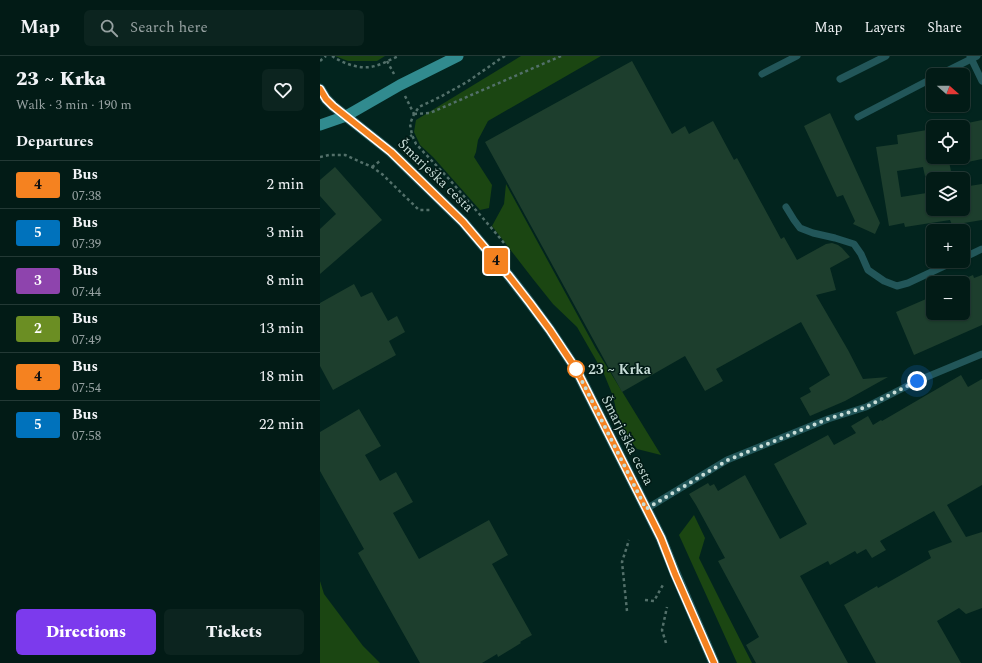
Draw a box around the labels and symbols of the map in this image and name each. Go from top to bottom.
north arrow [926,68,970,112]
street label: Šmarješka cesta [393,134,478,217]
line badge: 4 [483,248,509,274]
place label: 23 ~ Krka [588,359,652,380]
marker: 23 ~ Krka [567,360,585,378]
your location [907,371,927,391]
street label: Šmarješka cesta [596,392,659,489]

